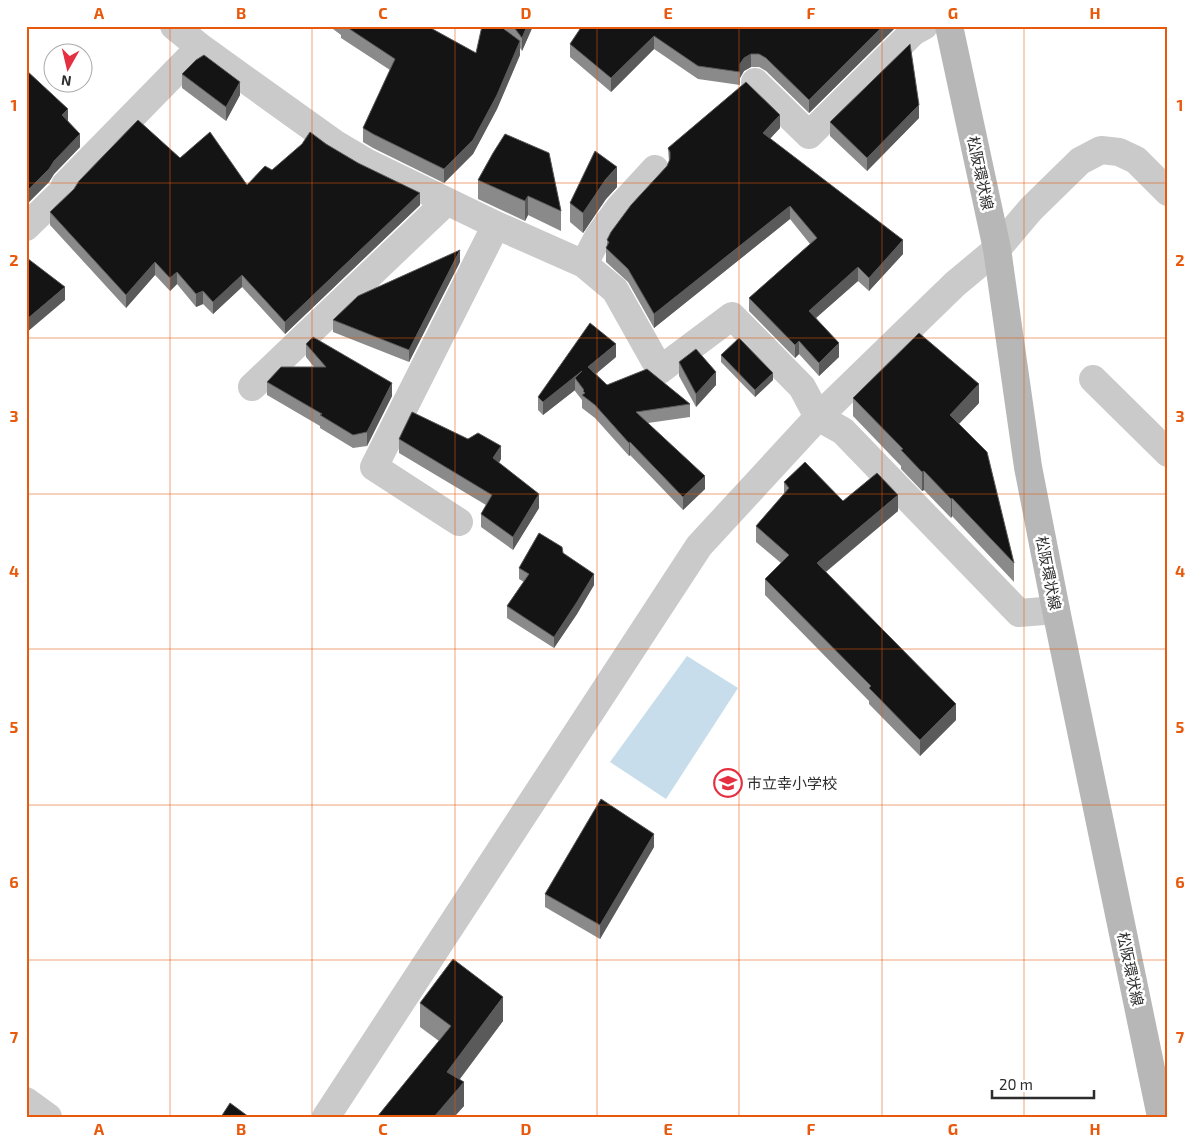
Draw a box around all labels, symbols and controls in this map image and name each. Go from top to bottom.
text: A [94,3,105,22]
text: B [236,3,246,22]
text: C [378,3,388,22]
text: D [521,3,532,22]
text: E [663,3,673,22]
text: F [807,3,816,22]
text: G [948,3,958,22]
text: H [1089,3,1101,22]
north arrow [42,42,92,92]
text: N [60,72,72,90]
text: 1 [11,95,17,114]
text: 1 [1177,95,1183,114]
street label: 松阪環状線 [964,134,998,212]
text: 2 [9,250,19,269]
text: 2 [1175,250,1185,269]
text: 3 [9,406,19,425]
text: 3 [1175,406,1185,425]
street label: 松阪環状線 [1033,534,1065,612]
text: 4 [9,561,19,580]
text: 4 [1175,561,1185,580]
text: 5 [10,717,19,736]
text: 5 [1176,717,1185,736]
school or university icon: 市立幸小学校 [713,768,743,798]
place label: 市立幸小学校 [747,774,837,792]
text: 6 [9,872,19,891]
text: 6 [1175,872,1185,891]
street label: 松阪環状線 [1114,930,1148,1008]
text: 7 [10,1027,19,1046]
text: 7 [1176,1027,1185,1046]
scale bar [992,1068,1094,1100]
text: 20 m [999,1075,1033,1093]
text: A [94,1119,105,1138]
text: B [236,1119,246,1138]
text: C [378,1119,388,1138]
text: D [521,1119,532,1138]
text: E [663,1119,673,1138]
text: F [807,1119,816,1138]
text: G [948,1119,958,1138]
text: H [1089,1119,1101,1138]

